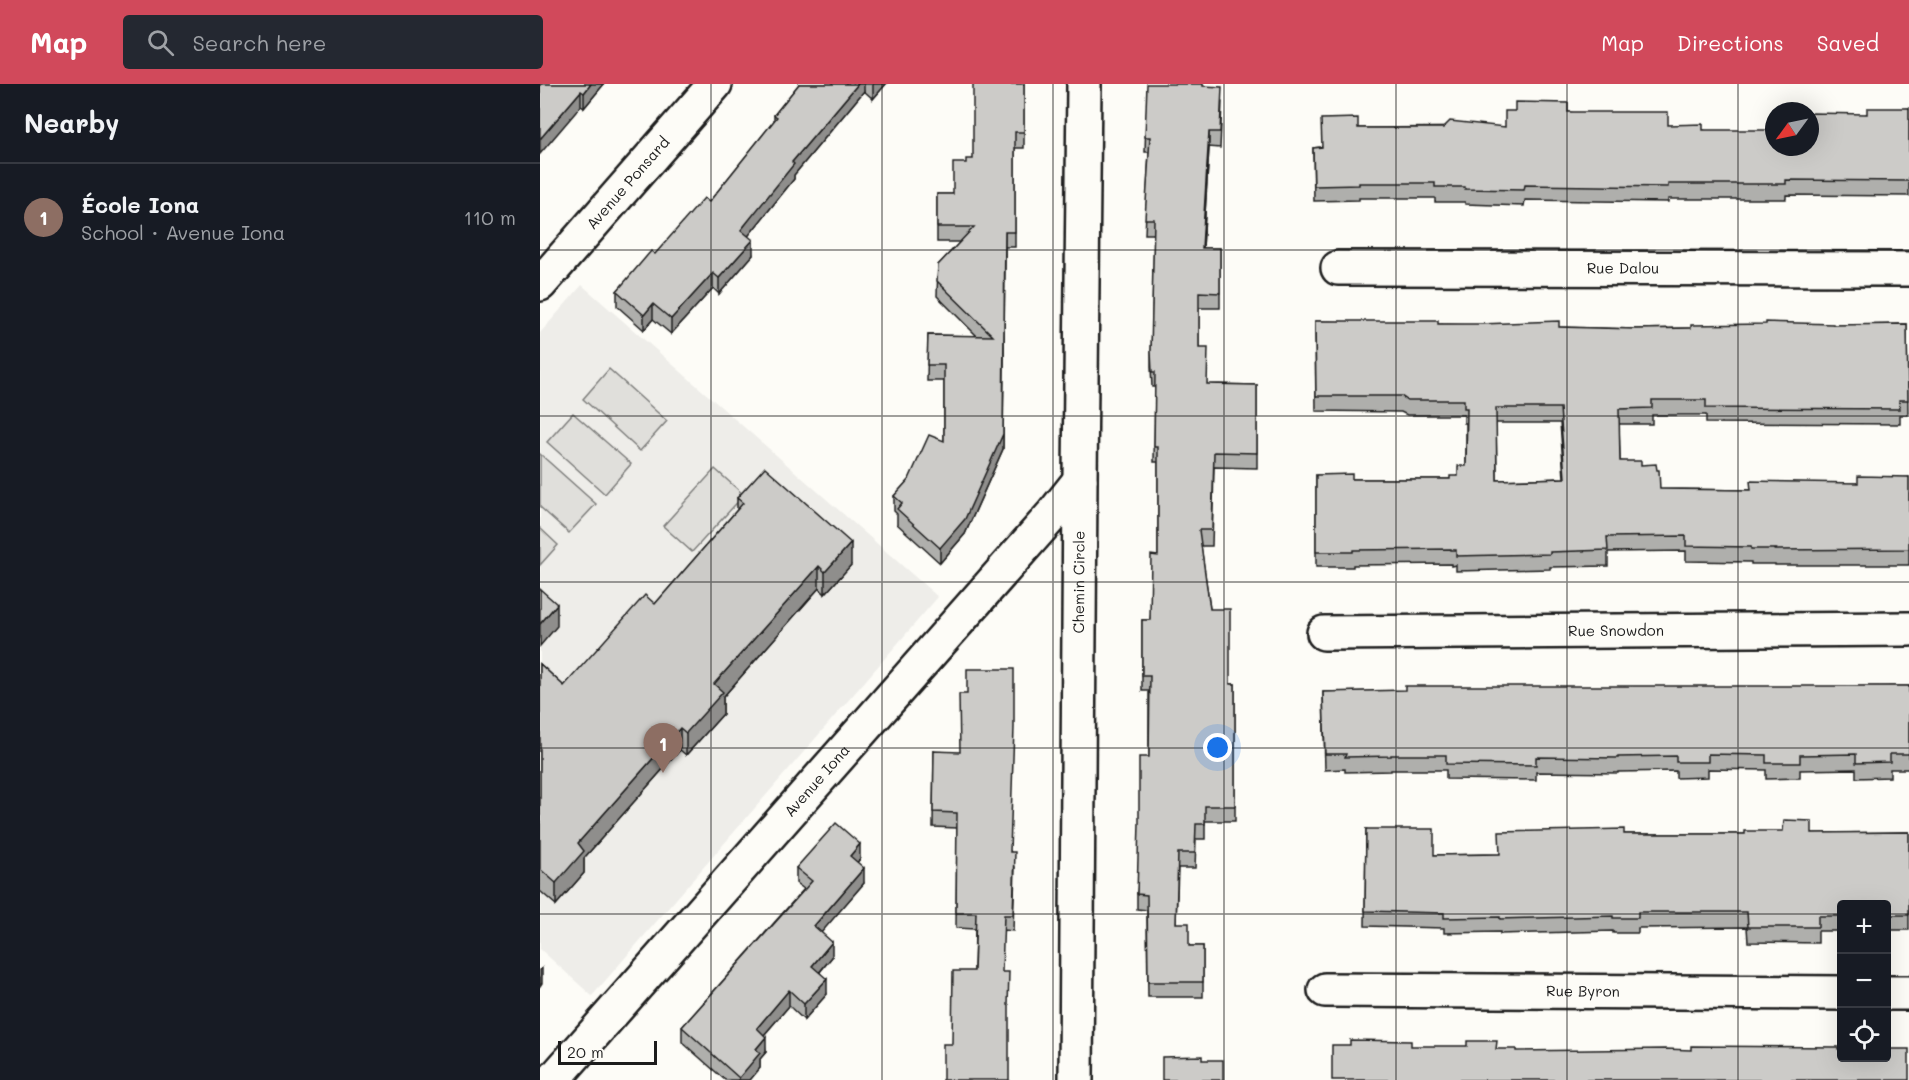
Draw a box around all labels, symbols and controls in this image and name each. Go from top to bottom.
search box [123,15,543,69]
text: Map [30,24,87,60]
icon: search [144,26,177,59]
text: Search here [192,28,326,57]
text: Map [1601,29,1644,56]
text: Directions [1677,29,1784,56]
text: Saved [1817,29,1879,56]
north arrow [1765,102,1819,156]
text: Nearby [24,106,119,140]
street label: Avenue Ponsard [581,132,673,233]
text: École Iona [81,190,199,219]
text: 1 [39,204,48,230]
text: 110 m [463,204,516,230]
text: School · Avenue Iona [81,219,285,245]
street label: Rue Dalou [1587,257,1659,278]
street label: Chemin Circle [1068,530,1089,634]
street label: Rue Snowdon [1568,620,1664,640]
pin: 1 [644,724,682,773]
your location [1203,733,1232,762]
street label: Avenue Iona [779,740,854,821]
map controls [1837,900,1891,1062]
button: + [1837,900,1891,954]
button: − [1837,954,1891,1008]
street label: Rue Byron [1546,980,1620,1001]
button: locate [1837,1008,1891,1062]
scale bar [558,1038,657,1066]
text: 20 m [567,1041,604,1062]

